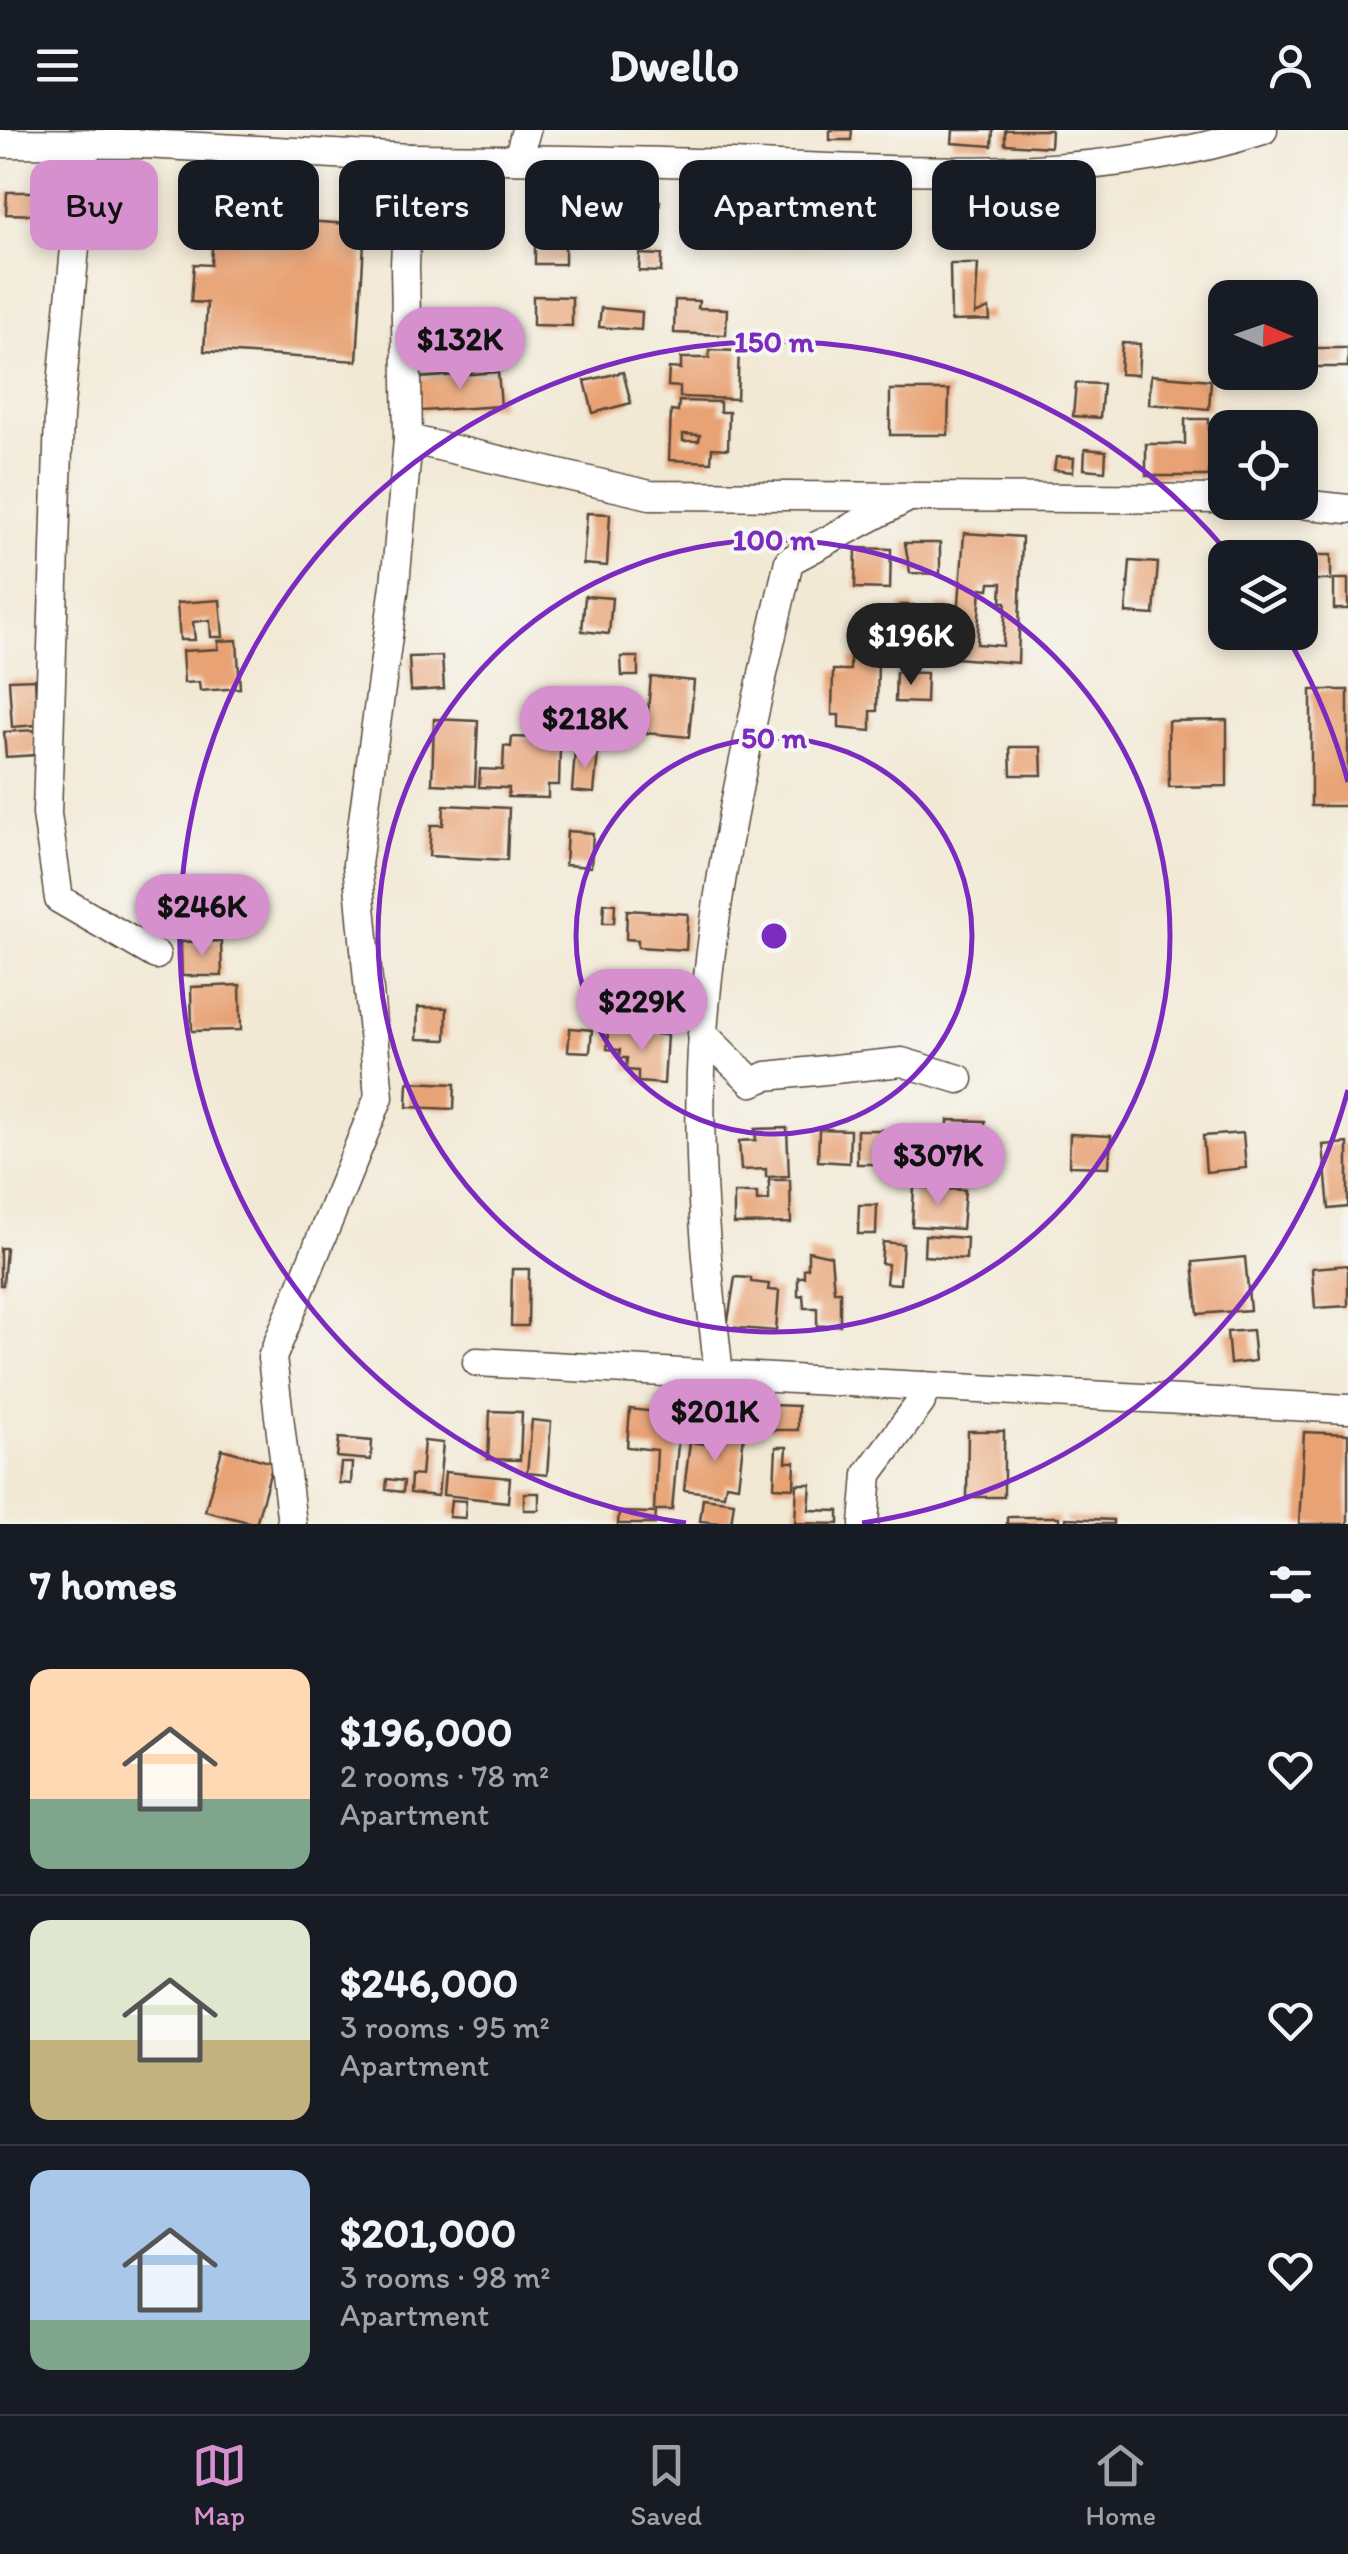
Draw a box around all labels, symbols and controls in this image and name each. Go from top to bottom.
icon: menu [30,38,85,93]
text: Dwello [609,38,739,92]
icon: person [1263,38,1318,93]
chip: Buy [30,160,158,250]
chip: Rent [178,160,319,250]
chip: Filters [339,160,505,250]
chip: New [525,160,659,250]
chip: Apartment [679,160,912,250]
chip: House [932,160,1096,250]
north arrow [1208,280,1318,390]
map controls [1208,280,1318,650]
pin: $132K [390,307,530,392]
text: $132K [417,320,503,358]
text: 150 m [734,323,815,360]
button: locate [1208,410,1318,520]
text: 100 m [733,521,816,558]
button: layers [1208,540,1318,650]
pin: $196K [841,603,981,688]
text: $196K [868,616,954,654]
pin: $218K [515,686,655,771]
text: $218K [542,699,628,737]
text: 50 m [741,719,808,756]
pin: $246K [132,874,272,959]
text: $246K [157,887,247,925]
centre of rings [756,918,792,954]
pin: $229K [572,969,712,1054]
text: $229K [598,982,686,1020]
pin: $307K [868,1123,1008,1208]
text: $307K [893,1136,983,1174]
pin: $201K [645,1379,785,1464]
text: $201K [671,1392,759,1430]
icon: filters [1263,1557,1318,1612]
text: 7 homes [30,1559,177,1610]
text: $196,000 [340,1706,513,1757]
icon: home [110,1709,230,1829]
icon: heart [1263,1742,1318,1797]
text: 2 rooms · 78 m² [340,1757,549,1795]
text: Apartment [340,1795,489,1833]
text: $246,000 [340,1957,518,2008]
icon: home [110,1960,230,2080]
icon: heart [1263,1993,1318,2048]
text: 3 rooms · 95 m² [340,2008,550,2046]
text: Apartment [340,2046,489,2084]
text: $201,000 [340,2207,516,2258]
icon: home [110,2210,230,2330]
icon: heart [1263,2243,1318,2298]
text: 3 rooms · 98 m² [340,2258,551,2296]
text: Apartment [340,2296,489,2334]
tab: Map [192,2438,247,2532]
tab: Saved [630,2438,702,2532]
tab: Home [1086,2438,1156,2532]

